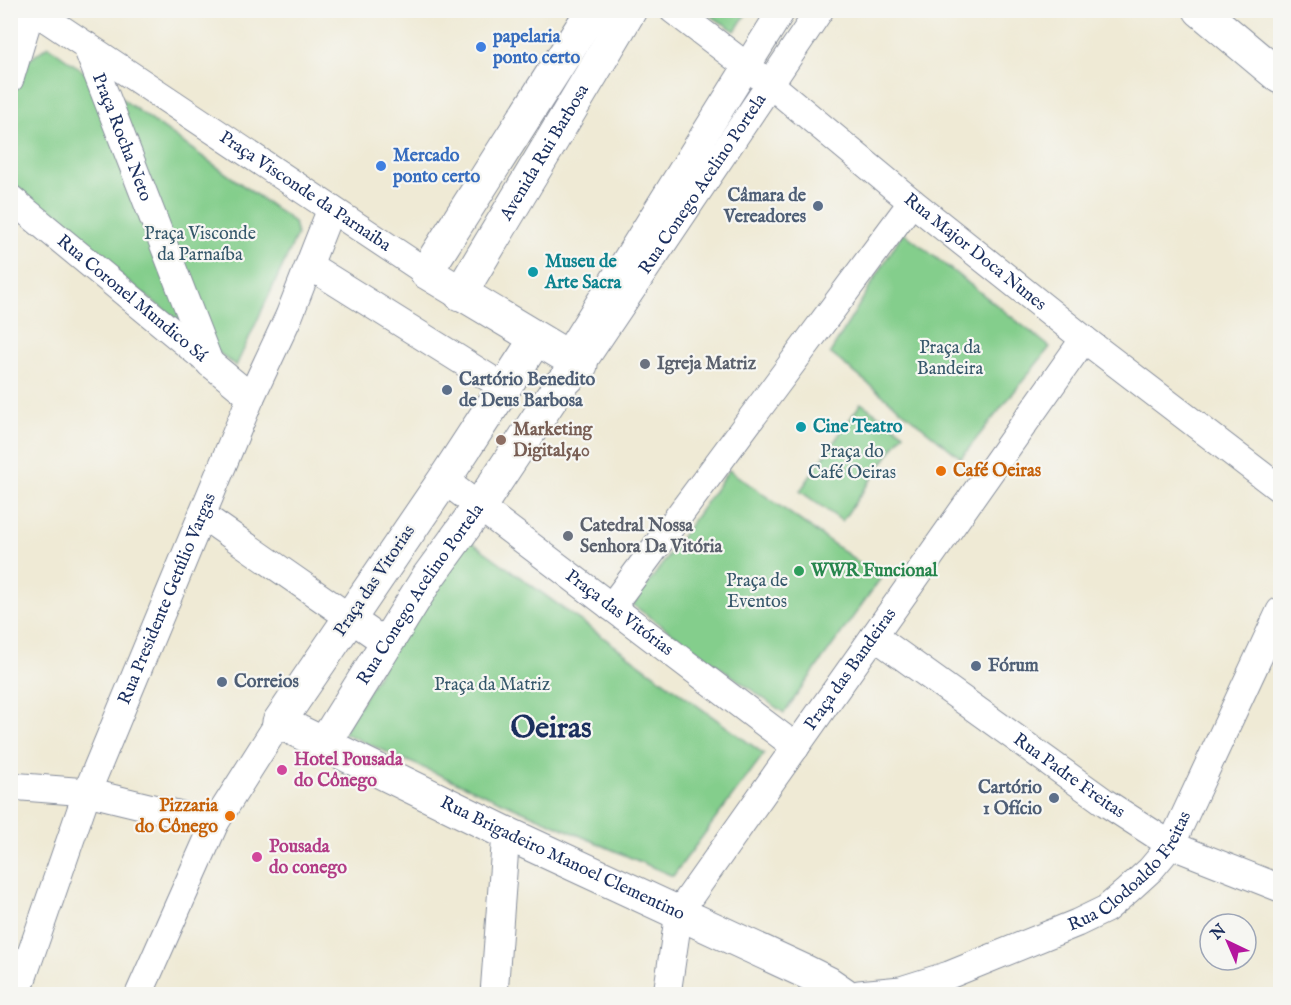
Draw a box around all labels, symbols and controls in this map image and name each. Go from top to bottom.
place label: papelaria ponto certo [492,26,580,70]
marker: papelaria ponto certo [474,40,488,54]
street label: Praça Rocha Neto [87,70,157,205]
street label: Avenida Rui Barbosa [495,80,595,226]
street label: Rua Conego Acelino Portela [634,89,772,279]
street label: Praça Visconde da Parnaiba [215,126,395,257]
place label: Mercado ponto certo [392,145,480,189]
marker: Mercado ponto certo [374,159,388,173]
place label: Câmara de Vereadores [723,185,807,229]
street label: Rua Major Doca Nunes [899,188,1051,316]
marker: Câmara de Vereadores [811,199,825,213]
park label: Praça Visconde da Parnaíba [144,223,256,267]
street label: Rua Coronel Mundico Sá [52,230,212,368]
place label: Museu de Arte Sacra [544,251,622,295]
marker: Museu de Arte Sacra [526,265,540,279]
park label: Praça da Bandeira [917,337,983,381]
place label: Igreja Matriz [657,353,757,376]
marker: Igreja Matriz [638,357,652,371]
place label: Cartório Benedito de Deus Barbosa [459,369,596,413]
marker: Cartório Benedito de Deus Barbosa [440,383,454,397]
place label: Cine Teatro [813,416,903,439]
place label: Marketing Digital540 [513,419,594,463]
marker: Cine Teatro [794,420,808,434]
marker: Marketing Digital540 [494,433,508,447]
park label: Praça do Café Oeiras [808,441,896,485]
place label: Café Oeiras [953,460,1042,483]
marker: Café Oeiras [934,464,948,478]
street label: Rua Presidente Getúlio Vargas [113,489,221,708]
street label: Rua Conego Acelino Portela [352,499,489,689]
place label: Catedral Nossa Senhora Da Vitória [580,515,723,559]
street label: Praça das Vitorias [329,521,421,641]
marker: Catedral Nossa Senhora Da Vitória [561,529,575,543]
place label: WWR Funcional [810,560,939,583]
marker: WWR Funcional [792,564,806,578]
street label: Praça das Vitórias [561,565,678,661]
park label: Praça de Eventos [726,570,788,614]
street label: Praça das Bandeiras [799,604,902,735]
place label: Fórum [988,655,1039,678]
marker: Fórum [969,659,983,673]
place label: Correios [234,671,299,694]
park label: Praça da Matriz [434,674,550,697]
marker: Correios [215,675,229,689]
district label: Oeiras [510,710,592,748]
street label: Rua Padre Freitas [1008,728,1129,824]
place label: Hotel Pousada do Cônego [294,749,404,793]
marker: Hotel Pousada do Cônego [275,763,289,777]
place label: Cartório 1 Ofício [978,777,1042,821]
street label: Rua Brigadeiro Manoel Clementino [436,791,689,926]
marker: Cartório 1 Ofício [1047,791,1061,805]
place label: Pizzaria do Cônego [135,795,219,839]
street label: Rua Clodoaldo Freitas [1064,808,1197,937]
marker: Pizzaria do Cônego [223,809,237,823]
place label: Pousada do conego [269,836,347,880]
marker: Pousada do conego [250,850,264,864]
north arrow [1198,912,1258,972]
text: N [1206,921,1231,945]

